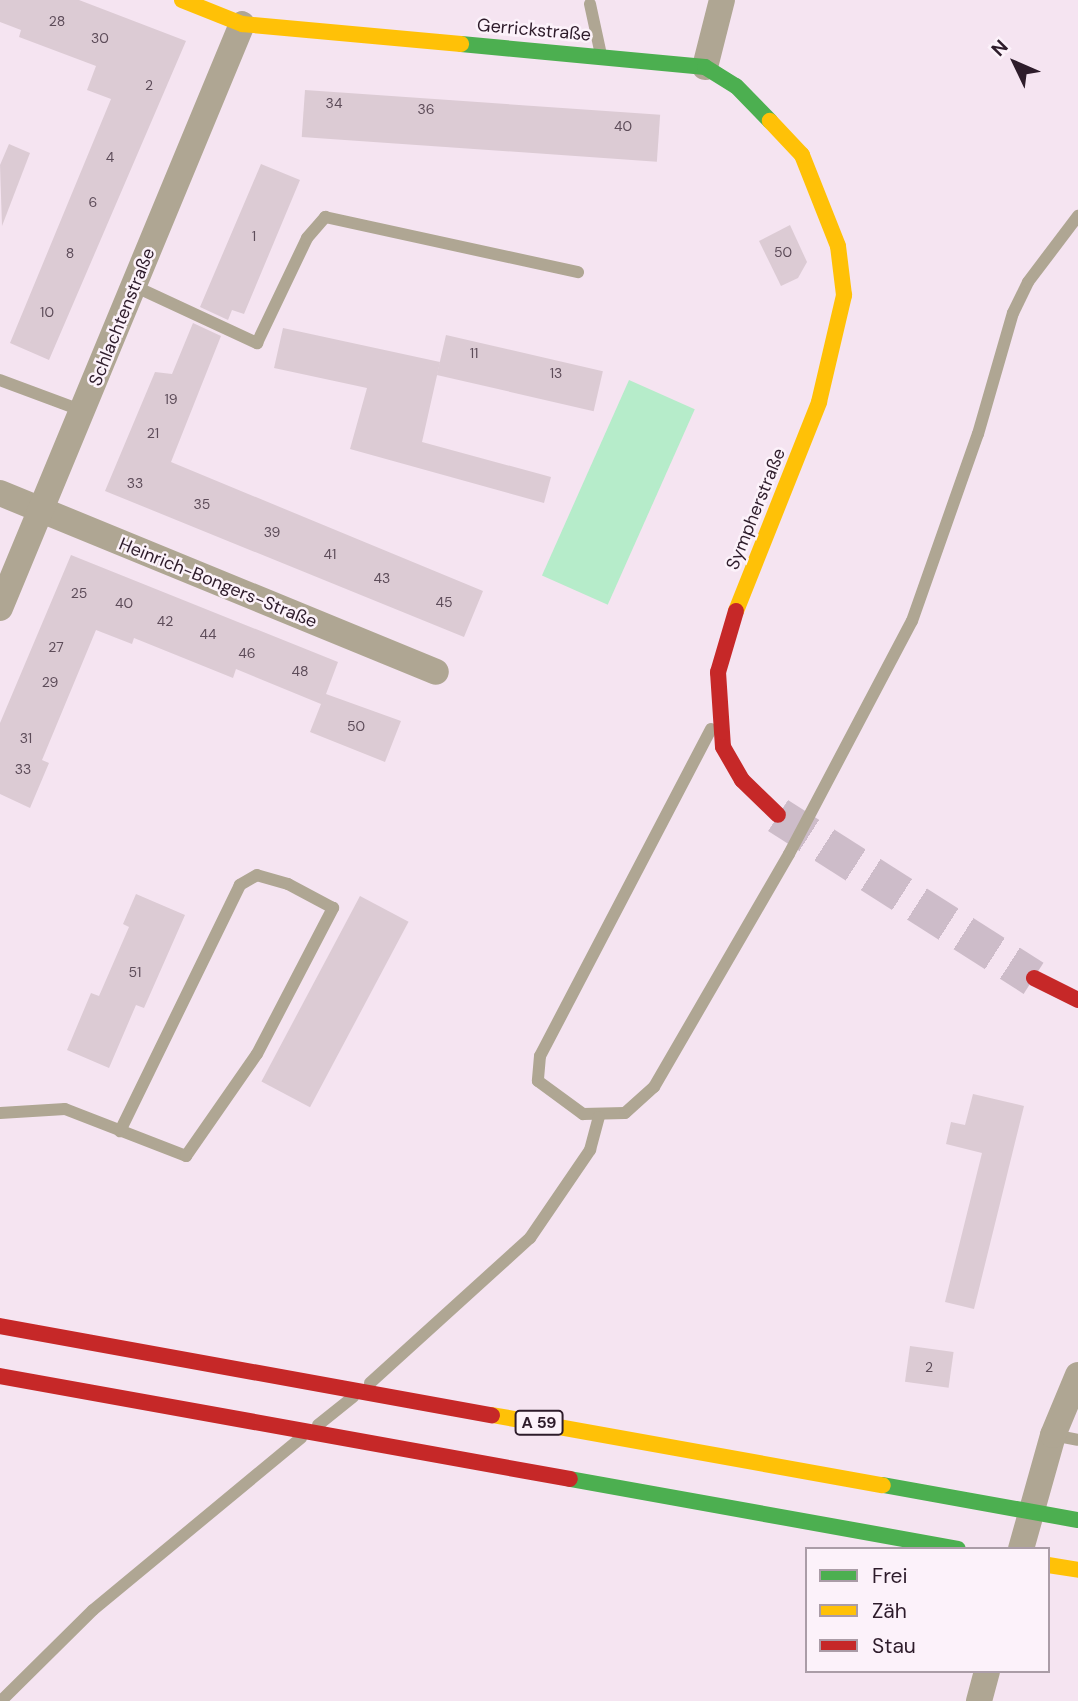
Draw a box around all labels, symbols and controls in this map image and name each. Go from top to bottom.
house number: 28 [49,13,65,29]
street label: Gerrickstraße [476,14,592,46]
north arrow [980,28,1050,98]
house number: 30 [91,30,109,46]
text: N [986,34,1013,62]
house number: 2 [145,77,153,93]
house number: 34 [326,95,342,111]
house number: 36 [417,101,435,117]
house number: 40 [614,118,632,134]
house number: 4 [106,149,114,165]
house number: 6 [89,194,97,210]
house number: 1 [252,228,256,244]
house number: 50 [774,244,792,260]
house number: 8 [66,245,74,261]
street label: Schlachtenstraße [84,245,160,389]
house number: 10 [40,304,54,320]
house number: 11 [470,345,478,361]
house number: 13 [550,365,562,381]
house number: 19 [164,391,178,407]
house number: 21 [147,425,159,441]
street label: Sympherstraße [722,445,790,573]
house number: 33 [127,475,143,491]
house number: 35 [194,496,210,512]
house number: 39 [264,524,280,540]
street label: Heinrich-Bongers-Straße [116,533,320,633]
house number: 41 [324,546,336,562]
house number: 43 [374,570,390,586]
house number: 25 [71,585,87,601]
house number: 45 [435,594,453,610]
house number: 40 [115,595,133,611]
house number: 42 [157,613,173,629]
house number: 44 [200,626,216,642]
house number: 27 [48,639,64,655]
house number: 46 [238,645,256,661]
house number: 48 [291,663,309,679]
house number: 29 [42,674,58,690]
house number: 50 [347,718,365,734]
house number: 31 [20,730,32,746]
house number: 33 [15,761,31,777]
house number: 51 [129,964,141,980]
house number: 2 [925,1359,933,1375]
road number: A 59 [514,1410,564,1436]
legend [805,1547,1050,1673]
text: Frei [872,1562,908,1590]
text: Zäh [872,1597,907,1625]
text: Stau [872,1632,916,1660]

